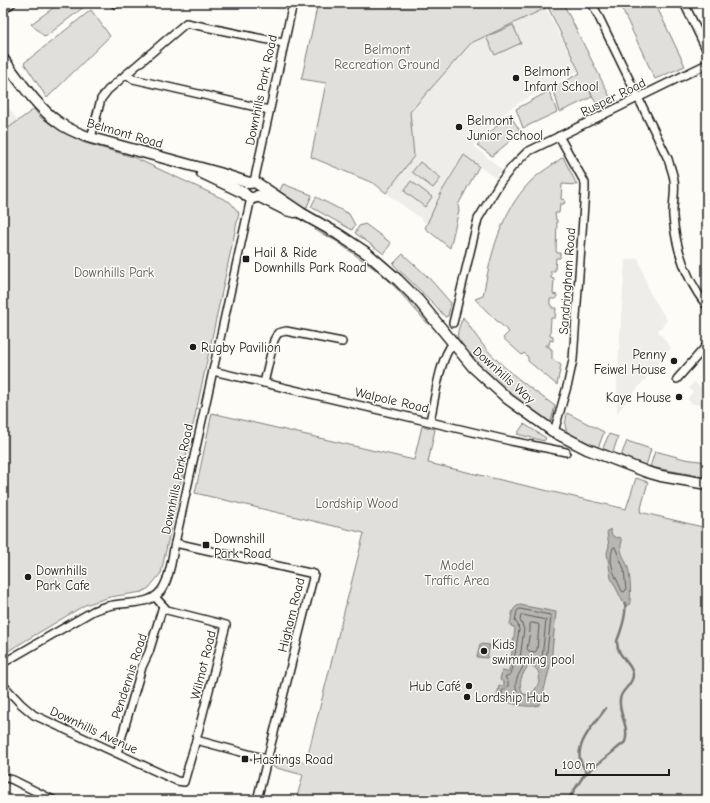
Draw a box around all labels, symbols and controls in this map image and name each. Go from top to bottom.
street label: Downhills Park Road [242,33,280,147]
park label: Belmont Recreation Ground [334,42,440,72]
place label: Belmont Infant School [524,64,599,94]
marker: Belmont Infant School [511,73,521,83]
street label: Rusper Road [578,75,648,119]
place label: Belmont Junior School [467,113,543,143]
street label: Belmont Road [85,115,165,151]
marker: Belmont Junior School [454,122,464,132]
street label: Sandringham Road [556,227,578,335]
place label: Hail & Ride Downhills Park Road [254,245,367,275]
marker: Hail & Ride Downhills Park Road [241,254,251,264]
park label: Downhills Park [74,265,155,280]
place label: Rugby Pavilion [201,340,281,355]
marker: Rugby Pavilion [188,342,198,352]
street label: Downhills Way [470,343,538,407]
place label: Penny Feiwel House [594,347,666,377]
marker: Penny Feiwel House [669,356,679,366]
street label: Walpole Road [354,384,430,416]
place label: Kaye House [606,390,671,405]
marker: Kaye House [674,392,684,402]
street label: Downhills Park Road [158,422,196,536]
park label: Lordship Wood [316,496,398,511]
place label: Downshill Park Road [214,531,271,561]
marker: Downshill Park Road [201,540,211,550]
park label: Model Traffic Area [425,558,489,588]
place label: Downhills Park Cafe [36,563,90,593]
marker: Downhills Park Cafe [23,572,33,582]
street label: Higham Road [275,576,307,654]
street label: Wilmot Road [187,629,219,701]
street label: Pendennis Road [108,631,150,721]
place label: Kids swimming pool [492,637,575,667]
marker: Kids swimming pool [479,646,489,656]
place label: Hub Café [409,679,461,694]
marker: Hub Café [464,681,474,691]
place label: Lordship Hub [475,690,549,705]
marker: Lordship Hub [462,692,472,702]
street label: Downhills Avenue [48,703,141,757]
scale bar [556,751,669,777]
place label: Hastings Road [253,752,333,767]
marker: Hastings Road [240,754,250,764]
text: 100 m [562,758,595,772]

